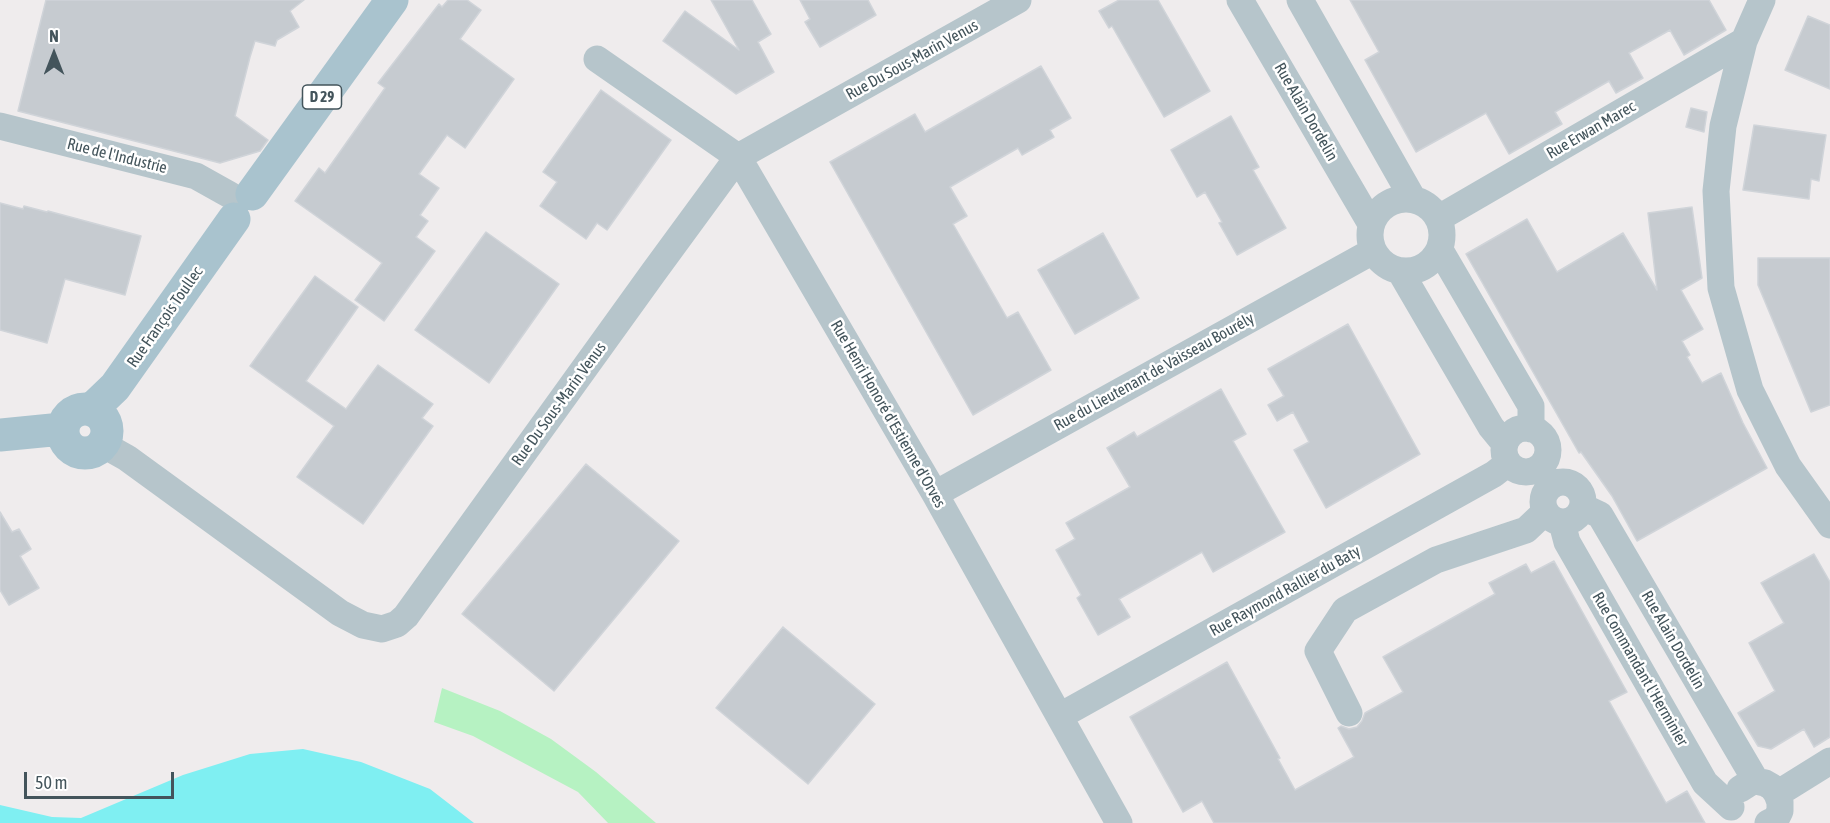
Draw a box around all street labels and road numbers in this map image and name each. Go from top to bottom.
street label: Rue Du Sous-Marin Venus [843,16,981,104]
street label: Rue Alain Dordelin [1270,60,1342,164]
road number: D 29 [302,85,342,109]
street label: Rue Erwan Marec [1543,97,1639,163]
street label: Rue de l'Industrie [65,134,169,178]
street label: Rue François Toullec [123,263,207,371]
street label: Rue du Lieutenant de Vaisseau Bourély [1051,309,1257,435]
street label: Rue Henri Honoré d'Estienne d'Orves [826,317,950,511]
street label: Rue Du Sous-Marin Venus [508,339,610,469]
street label: Rue Raymond Rallier du Baty [1206,542,1364,640]
street label: Rue Alain Dordelin [1637,588,1709,692]
street label: Rue Commandant l'Herminier [1588,589,1692,749]

